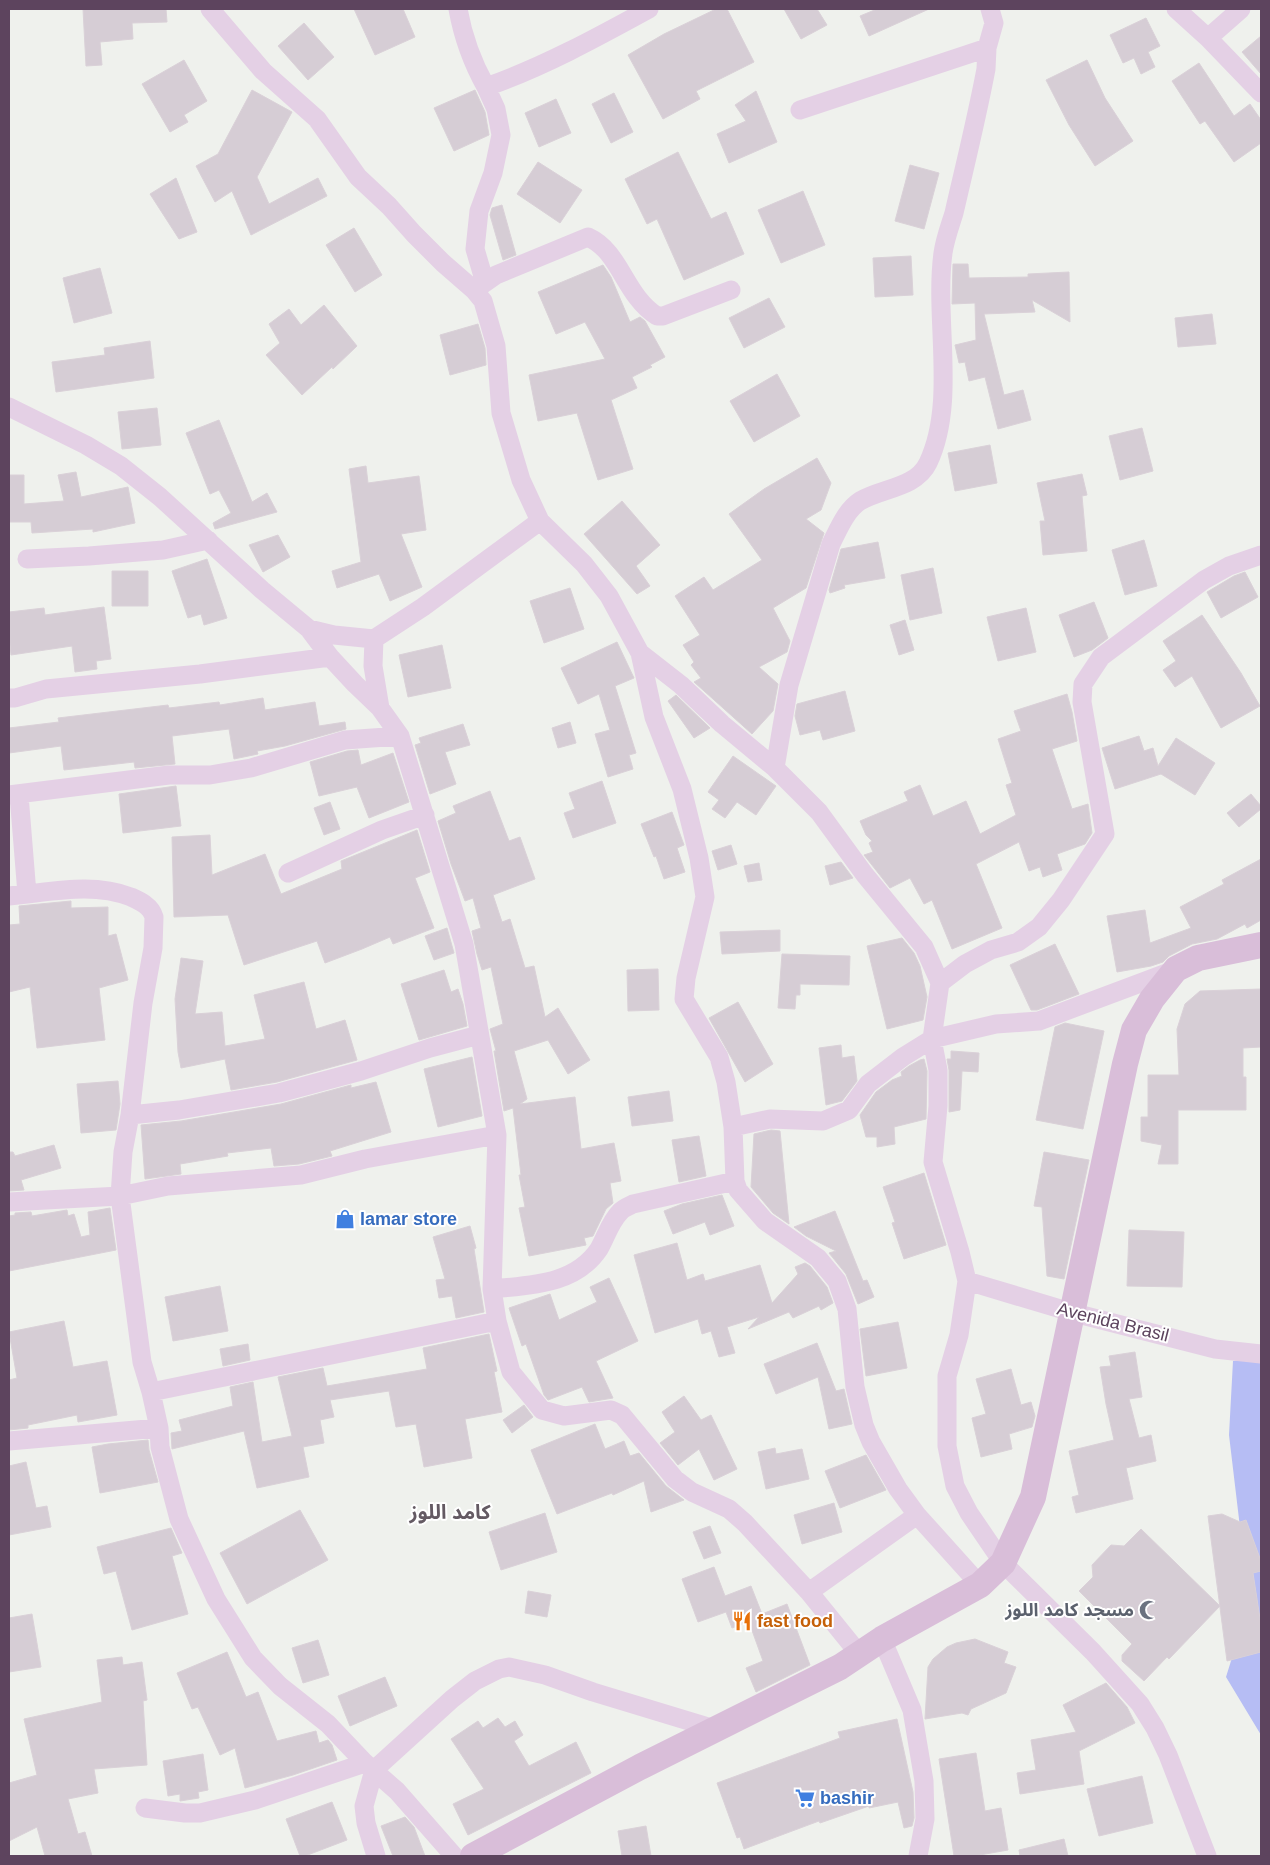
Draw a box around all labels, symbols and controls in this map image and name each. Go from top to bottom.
shop icon: lamar store [334,1208,356,1230]
place label: lamar store [360,1209,457,1229]
street label: Avenida Brasil [1055,1298,1171,1346]
district label: كامد اللوز [409,1501,491,1524]
mosque icon: مسجد كامد اللوز [1138,1599,1160,1621]
place label: مسجد كامد اللوز [1004,1600,1134,1621]
restaurant icon: fast food [731,1610,753,1632]
place label: fast food [757,1611,833,1631]
supermarket icon: bashir [794,1787,816,1809]
place label: bashir [820,1788,874,1808]

